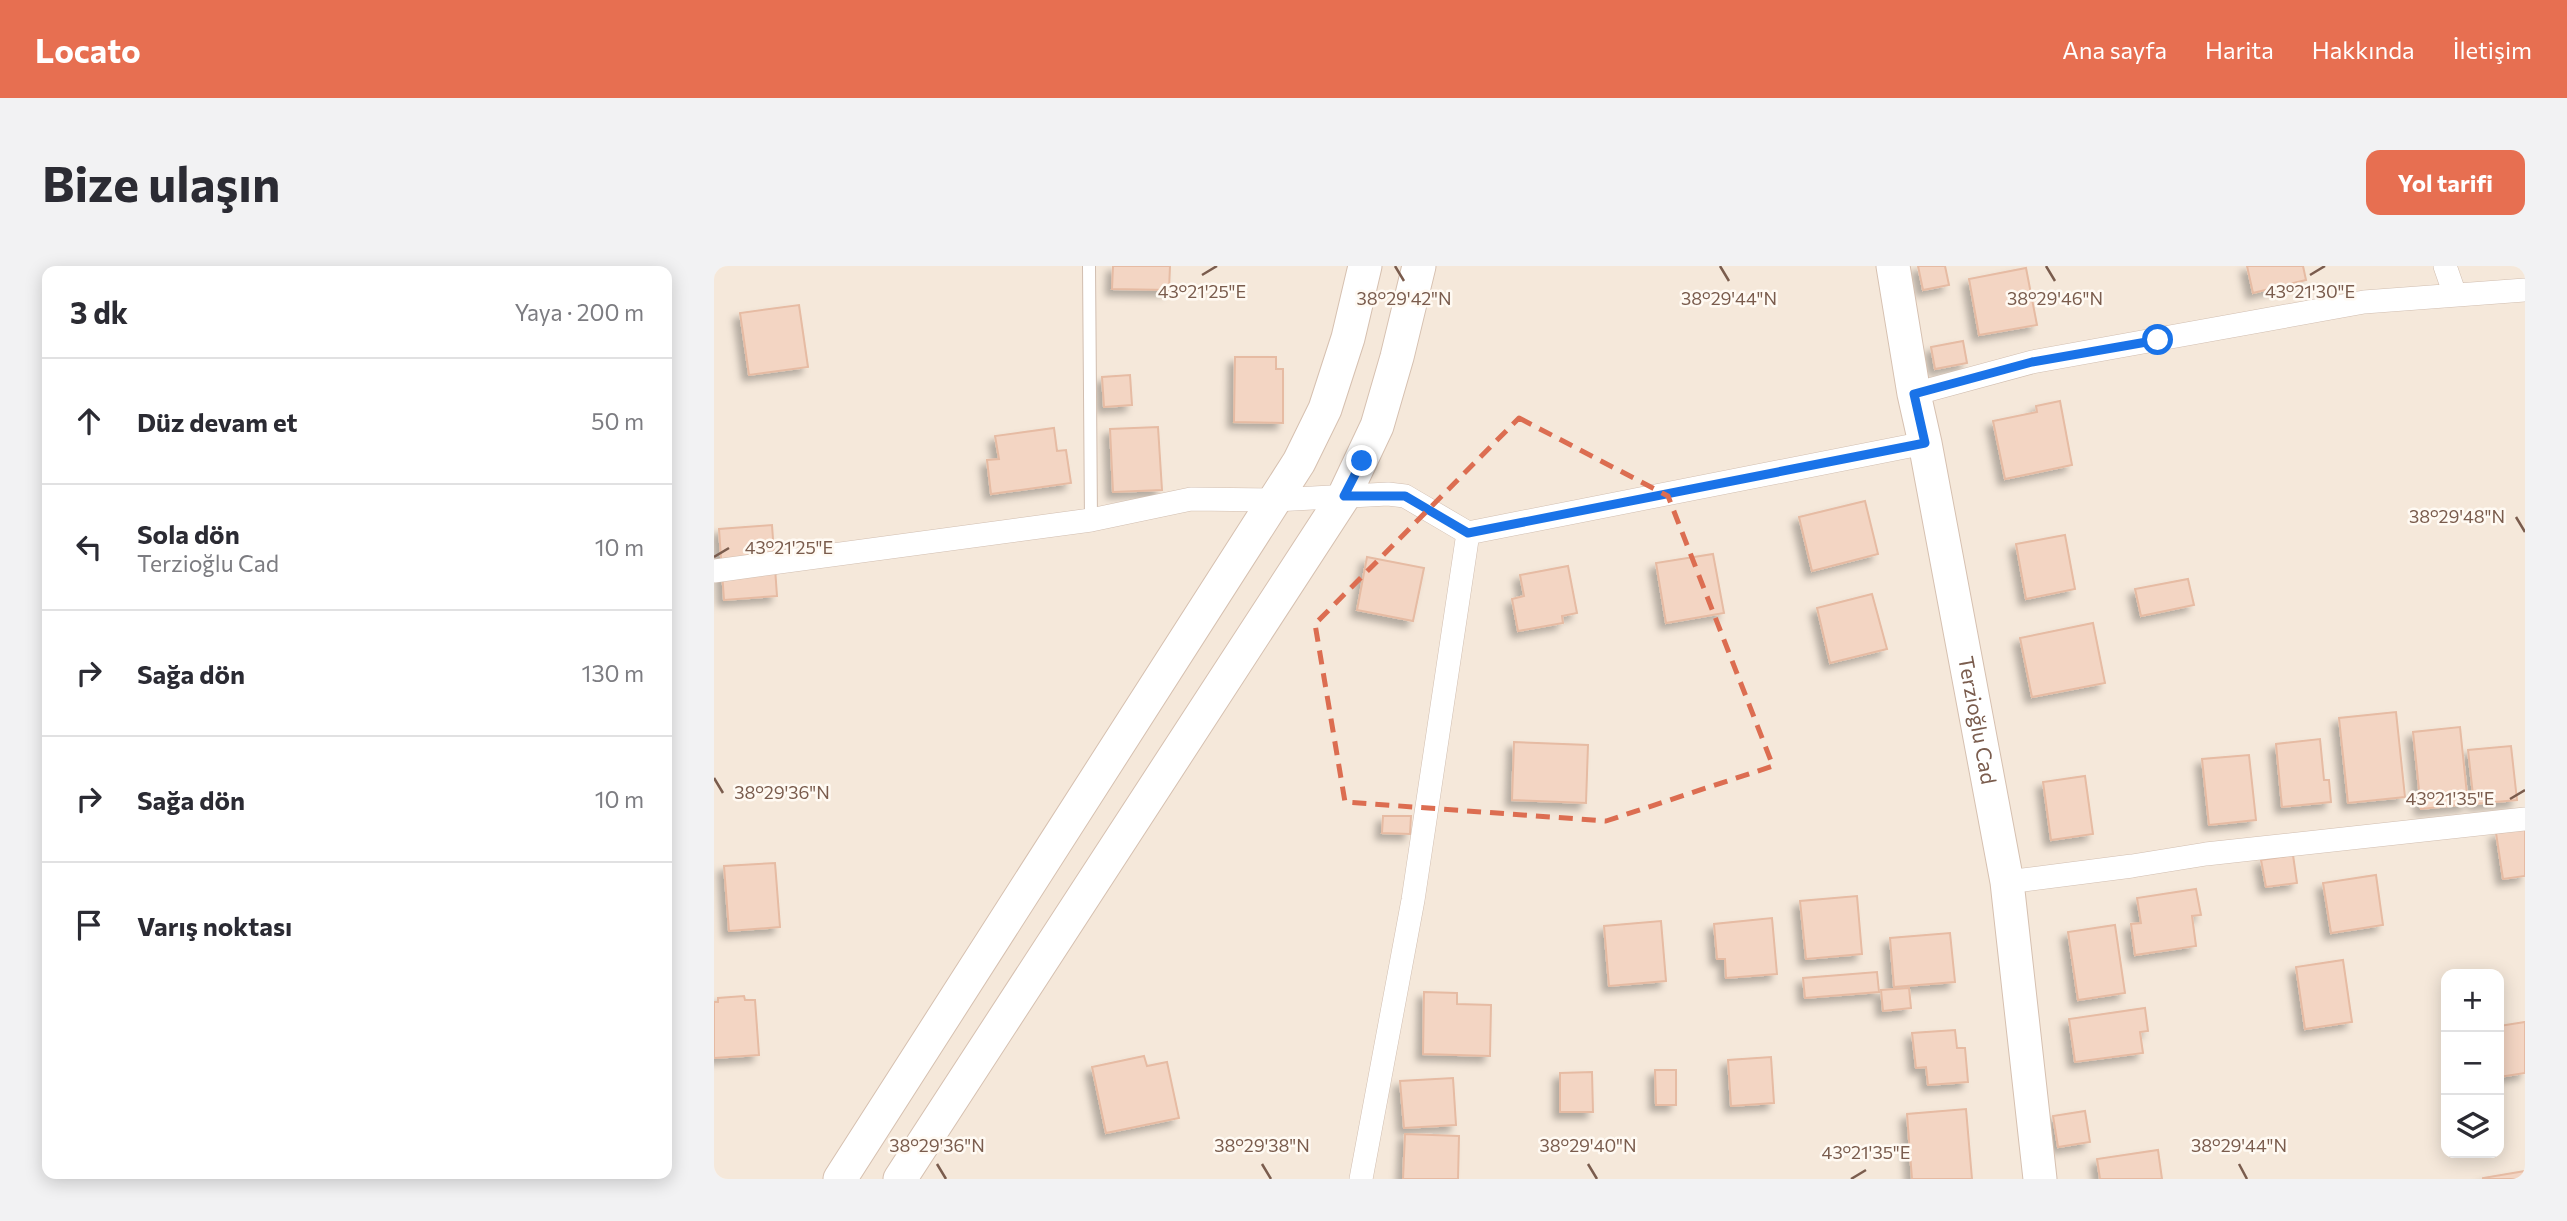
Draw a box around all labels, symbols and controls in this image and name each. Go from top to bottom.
text: Locato [35,29,141,70]
text: Ana sayfa [2062,35,2167,64]
text: Harita [2205,35,2274,64]
text: Hakkında [2312,35,2415,64]
text: İletişim [2453,35,2532,64]
button: Yol tarifi [2366,150,2525,215]
text: Bize ulaşın [42,152,280,212]
text: 43°21'25"E [1158,280,1246,302]
text: 43°21'30"E [2265,280,2355,302]
text: 38°29'42"N [1357,287,1451,309]
text: 38°29'44"N [1681,287,1777,309]
text: 38°29'46"N [2007,287,2103,309]
text: 3 dk [70,293,128,330]
text: Yaya · 200 m [514,298,644,326]
route start [2142,324,2173,355]
icon: ahead [70,402,108,440]
text: Düz devam et [137,406,298,437]
text: 50 m [591,407,644,435]
route end [1346,445,1377,476]
text: 38°29'48"N [2409,505,2505,527]
text: Sola dön [137,518,240,549]
icon: left [70,528,108,566]
text: 10 m [595,533,644,561]
text: 43°21'25"E [745,536,833,558]
text: Terzioğlu Cad [137,549,279,577]
icon: right [70,654,108,692]
street label: Terzioğlu Cad [1954,654,2002,786]
text: Sağa dön [137,658,245,689]
text: 130 m [582,659,644,687]
icon: right [70,780,108,818]
text: 38°29'36"N [734,781,830,803]
text: Sağa dön [137,784,245,815]
text: 10 m [595,785,644,813]
text: 43°21'35"E [2406,787,2494,809]
icon: arrive [70,906,108,944]
text: Varış noktası [137,910,292,941]
map controls [2441,969,2504,1158]
button: + [2441,969,2504,1032]
button: − [2441,1032,2504,1095]
button: layers [2441,1095,2504,1158]
text: 38°29'36"N [889,1134,985,1156]
text: 38°29'38"N [1214,1134,1310,1156]
text: 38°29'40"N [1540,1134,1636,1156]
text: 38°29'44"N [2191,1134,2287,1156]
text: 43°21'35"E [1822,1141,1910,1163]

